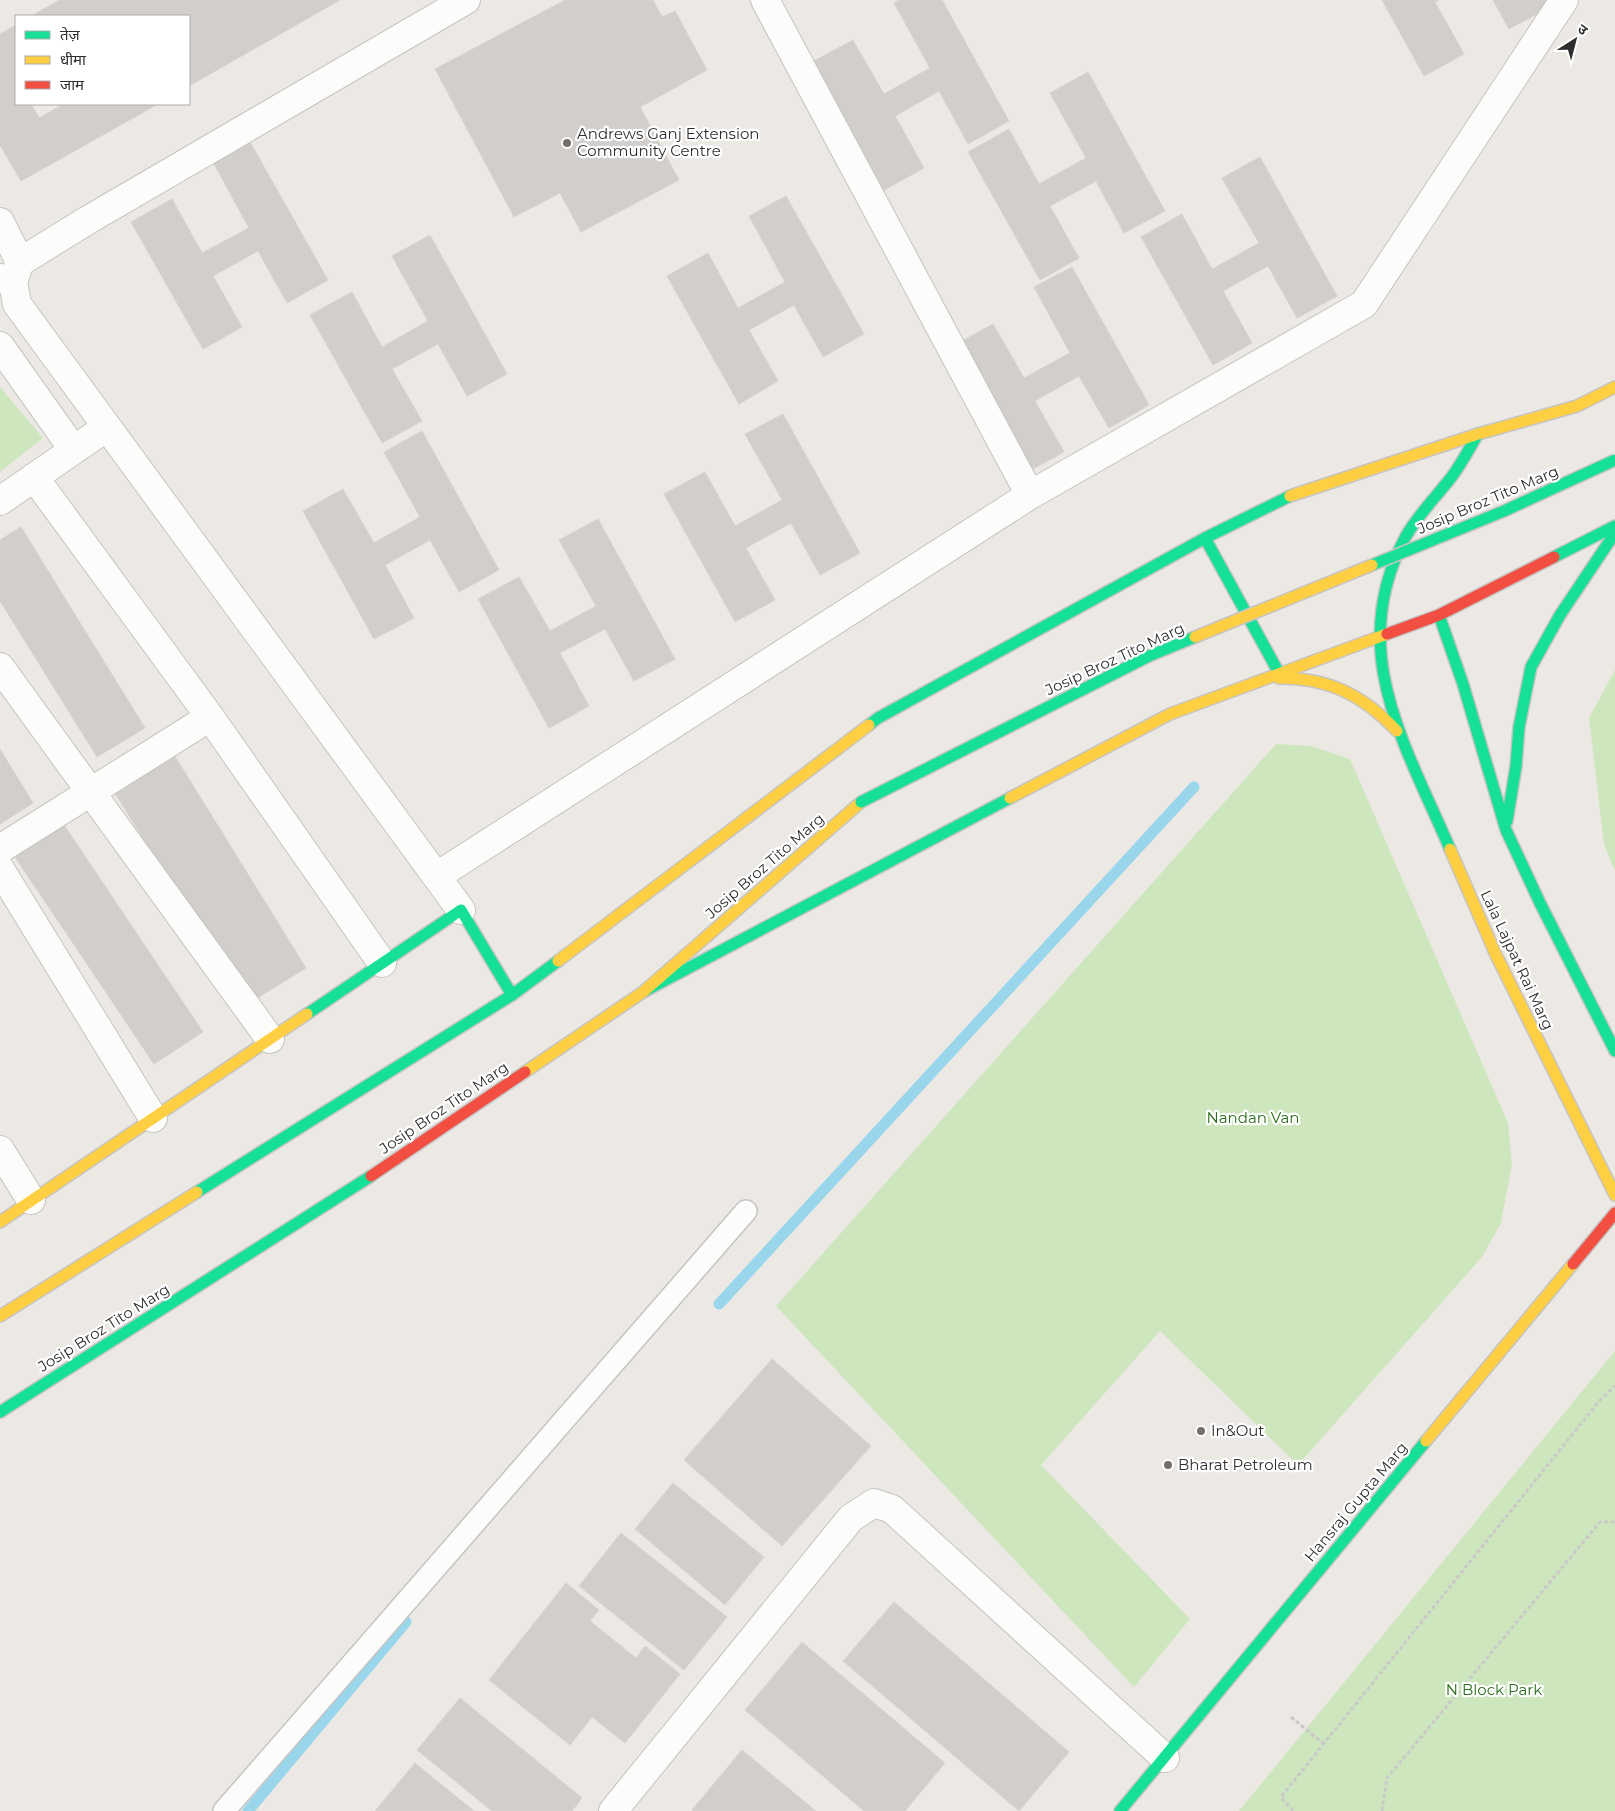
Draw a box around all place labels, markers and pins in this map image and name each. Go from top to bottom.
place label: Andrews Ganj Extension Community Centre [577,124,760,160]
marker: Andrews Ganj Extension Community Centre [561,137,573,149]
place label: In&Out [1211,1421,1264,1440]
marker: In&Out [1195,1425,1207,1437]
place label: Bharat Petroleum [1178,1455,1313,1474]
marker: Bharat Petroleum [1162,1459,1174,1471]

